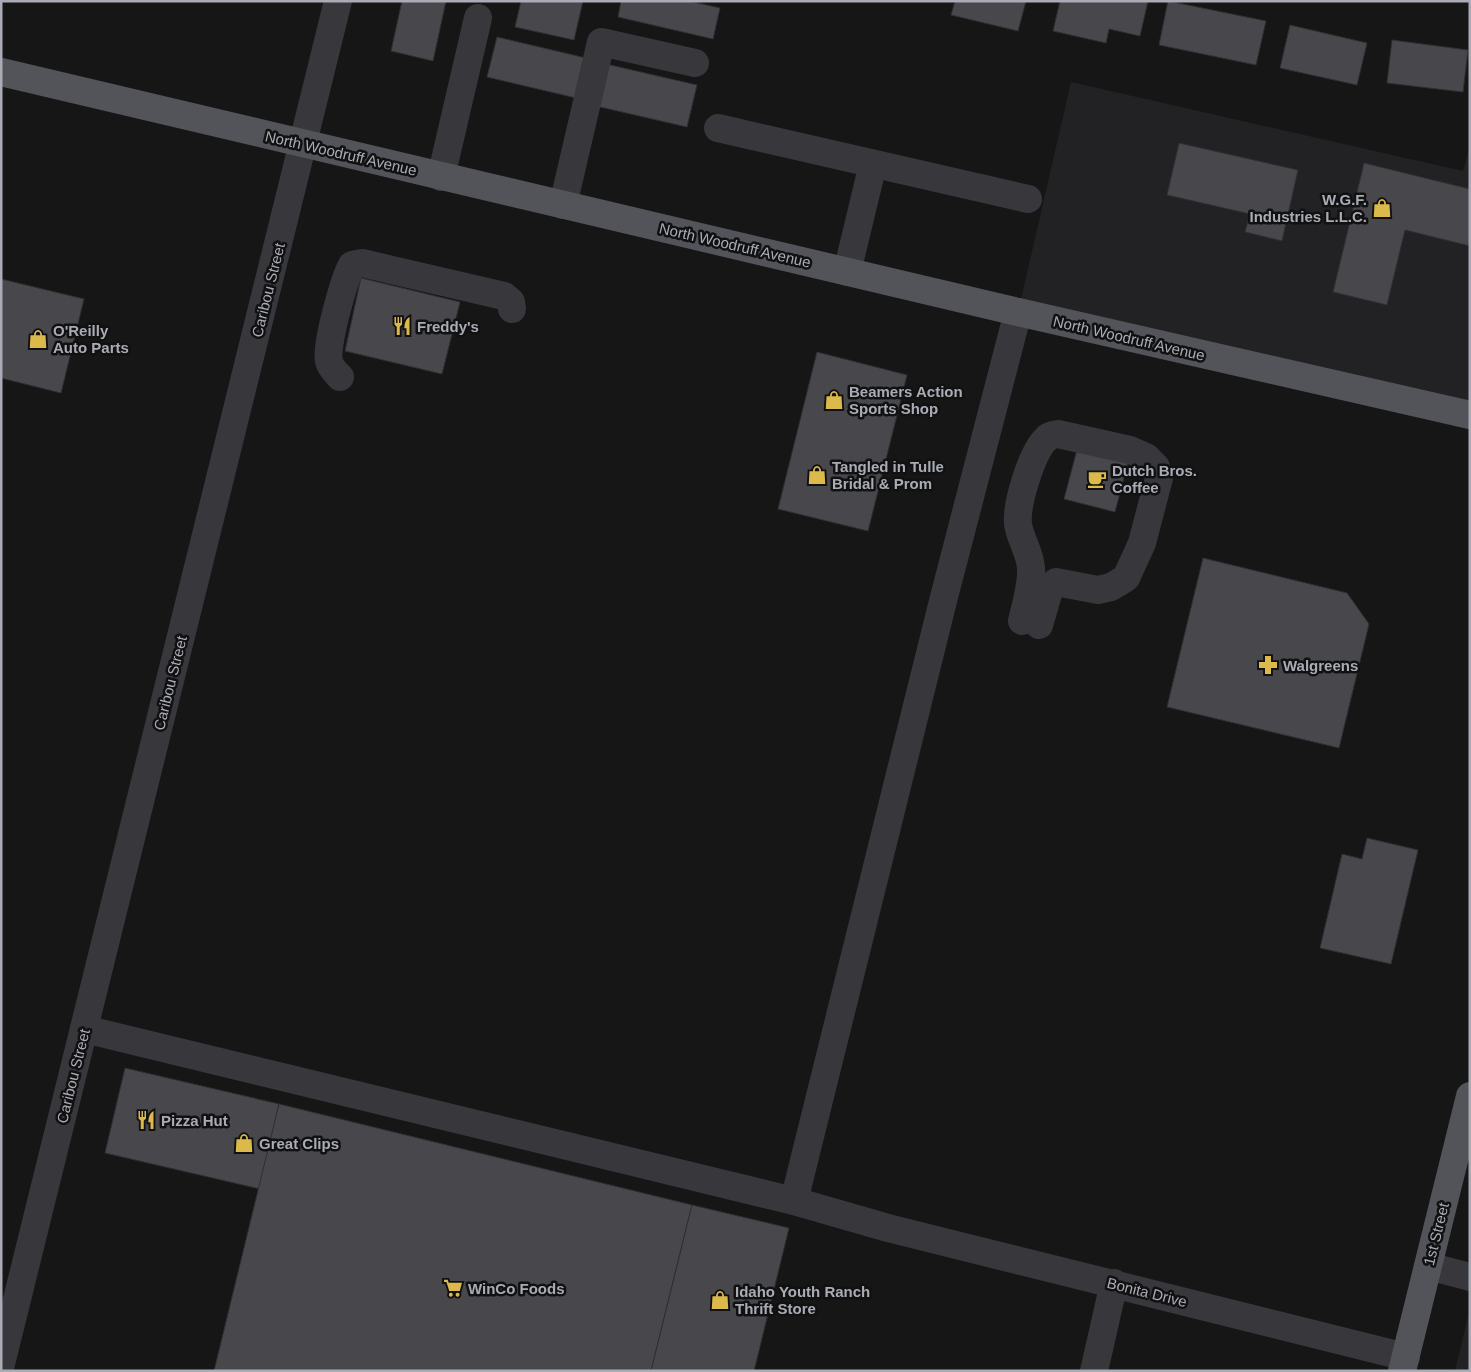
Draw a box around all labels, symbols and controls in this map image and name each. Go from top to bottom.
street label: North Woodruff Avenue [264,127,418,179]
place label: W.G.F. Industries L.L.C. [1249,191,1367,225]
shop icon: W.G.F. Industries L.L.C. [1371,197,1393,219]
street label: North Woodruff Avenue [658,219,812,271]
street label: Caribou Street [248,240,288,339]
street label: North Woodruff Avenue [1052,312,1206,364]
restaurant icon: Freddy's [391,315,413,337]
place label: Freddy's [417,318,479,335]
place label: O'Reilly Auto Parts [53,322,129,356]
shop icon: O'Reilly Auto Parts [27,328,49,350]
place label: Beamers Action Sports Shop [849,383,963,417]
shop icon: Beamers Action Sports Shop [823,389,845,411]
place label: Tangled in Tulle Bridal & Prom [832,458,944,492]
place label: Dutch Bros. Coffee [1112,462,1197,496]
shop icon: Tangled in Tulle Bridal & Prom [806,464,828,486]
cafe icon: Dutch Bros. Coffee [1086,468,1108,490]
street label: Caribou Street [150,633,190,732]
pharmacy icon: Walgreens [1257,654,1279,676]
place label: Walgreens [1283,657,1358,674]
street label: Caribou Street [53,1026,93,1125]
restaurant icon: Pizza Hut [135,1109,157,1131]
place label: Pizza Hut [161,1112,228,1129]
shop icon: Great Clips [233,1132,255,1154]
place label: Great Clips [259,1135,339,1152]
street label: 1st Street [1420,1200,1452,1267]
street label: Bonita Drive [1105,1274,1189,1310]
supermarket icon: WinCo Foods [442,1277,464,1299]
place label: WinCo Foods [468,1280,565,1297]
place label: Idaho Youth Ranch Thrift Store [735,1283,870,1317]
shop icon: Idaho Youth Ranch Thrift Store [709,1289,731,1311]

